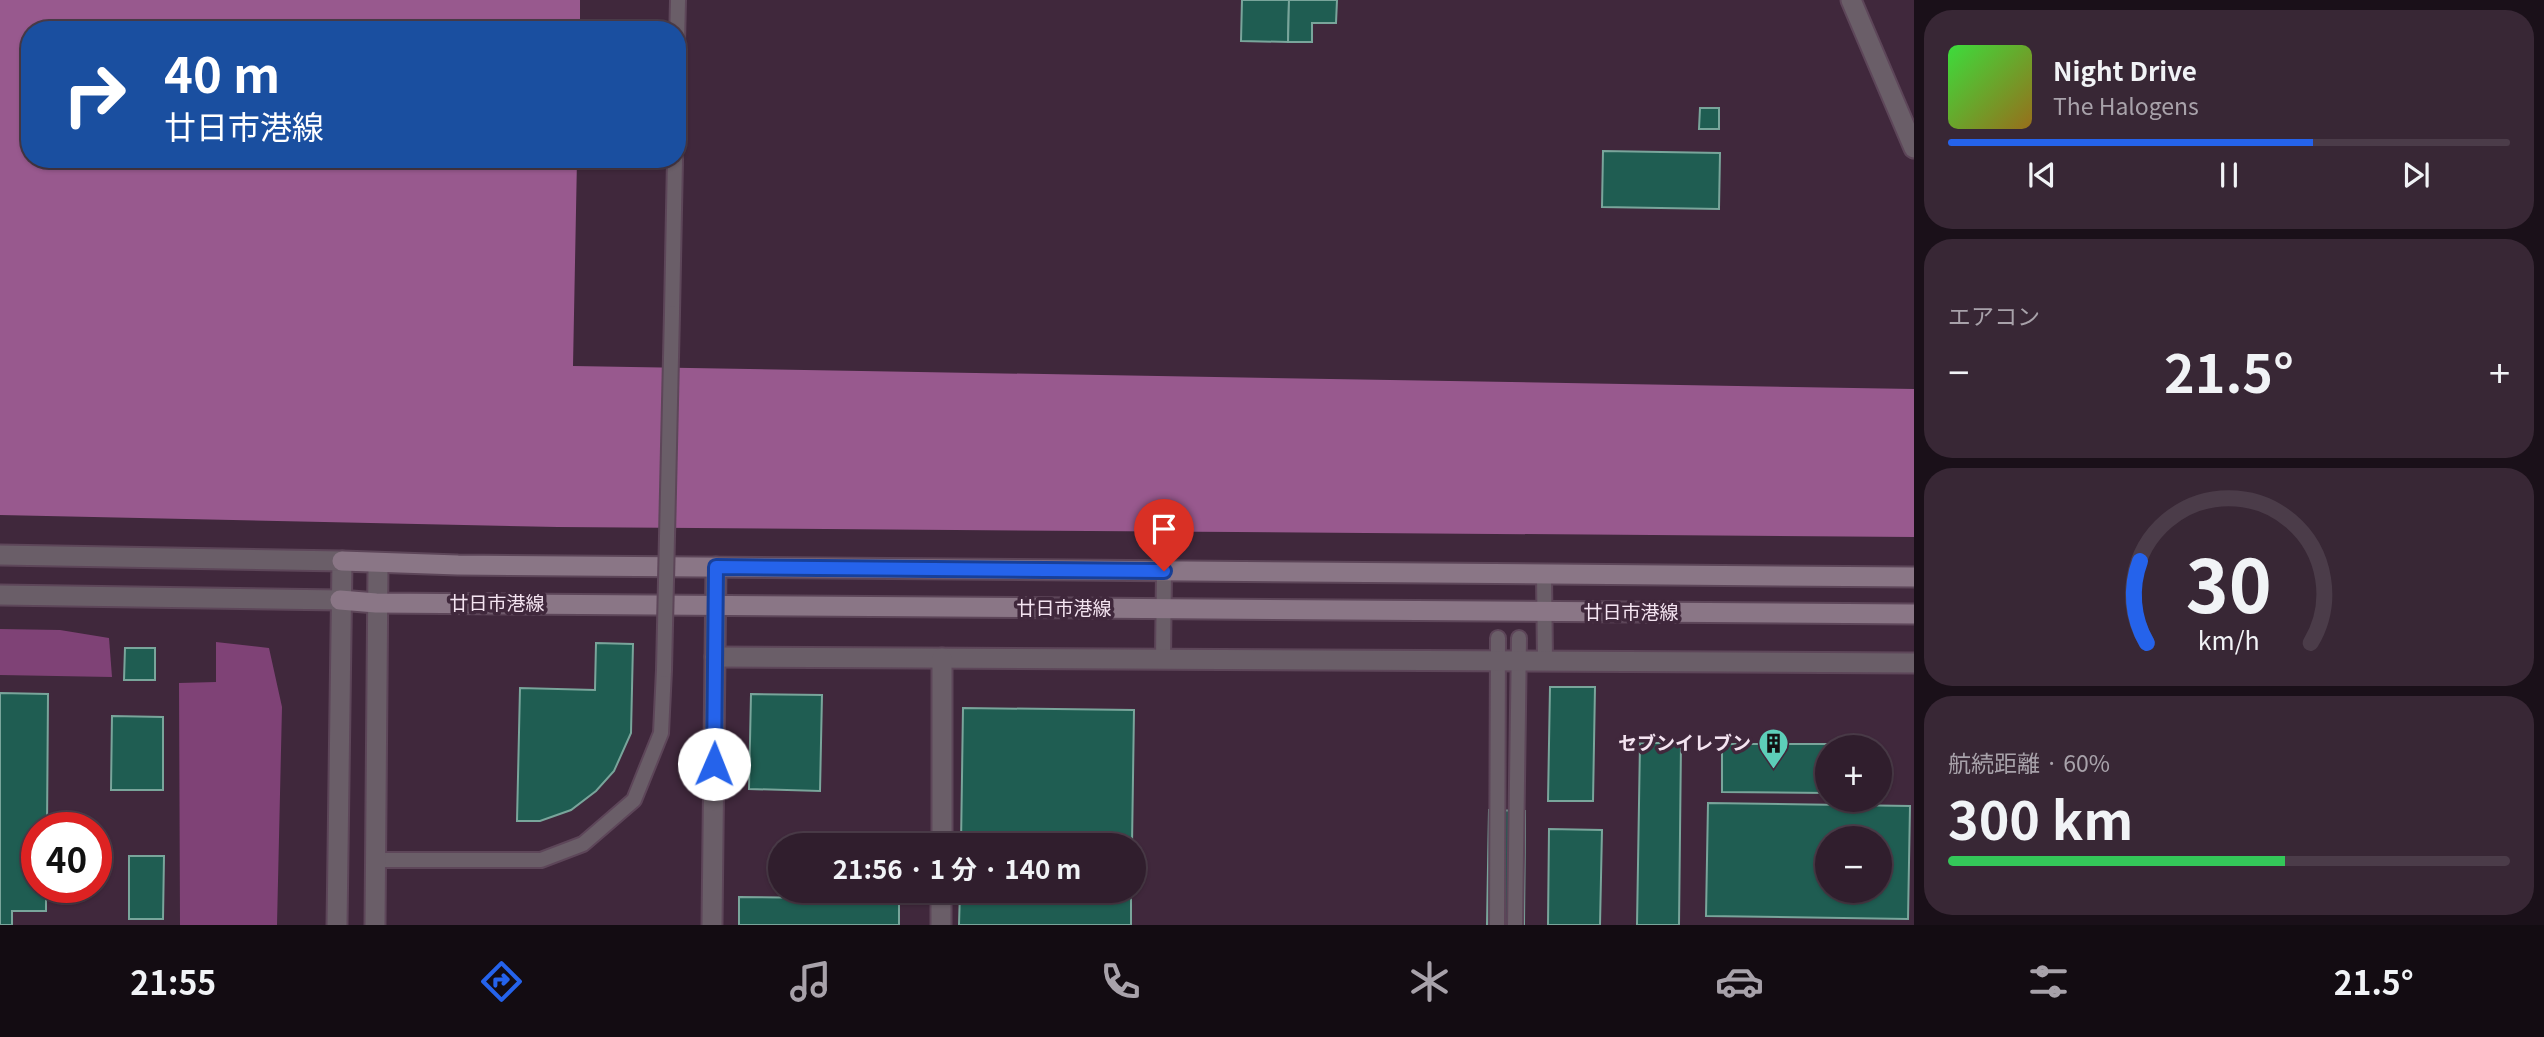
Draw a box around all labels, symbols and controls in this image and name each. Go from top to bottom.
text: 40 m [164,36,280,107]
icon: right [49,49,140,140]
text: Night Drive [2053,51,2197,88]
text: The Halogens [2053,88,2199,122]
text: 廿日市港線 [164,102,324,148]
icon: previous [2023,156,2061,194]
icon: pause [2210,156,2248,194]
icon: next [2397,156,2435,194]
text: エアコン [1948,298,2040,332]
text: 21.5° [2164,333,2294,408]
text: − [1948,343,1969,398]
text: + [2489,343,2510,398]
pin [1134,499,1194,571]
icon: arrive [1145,510,1183,548]
text: 30 [2186,529,2272,634]
street label: 廿日市港線 [449,588,545,615]
street label: 廿日市港線 [1016,593,1112,620]
street label: 廿日市港線 [1583,597,1679,624]
text: km/h [2198,621,2260,657]
building icon: セブンイレブン [1757,726,1791,770]
position arrow [677,727,751,801]
place label: セブンイレブン [1618,728,1751,755]
map controls [1815,735,1892,903]
button: + [1815,735,1892,812]
text: 航続距離 · 60% [1948,745,2110,779]
text: 300 km [1948,780,2133,855]
speed limit sign: 40 [21,812,112,903]
button: − [1815,826,1892,903]
text: 21:56 · 1 分 · 140 m [833,849,1081,886]
icon: directions [477,957,526,1006]
icon: music [786,957,835,1006]
icon: phone [1096,957,1145,1006]
icon: climate [1405,957,1454,1006]
icon: car [1715,957,1764,1006]
icon: filters [2024,957,2073,1006]
text: 21:55 [130,958,216,1004]
text: 21.5° [2334,958,2414,1004]

